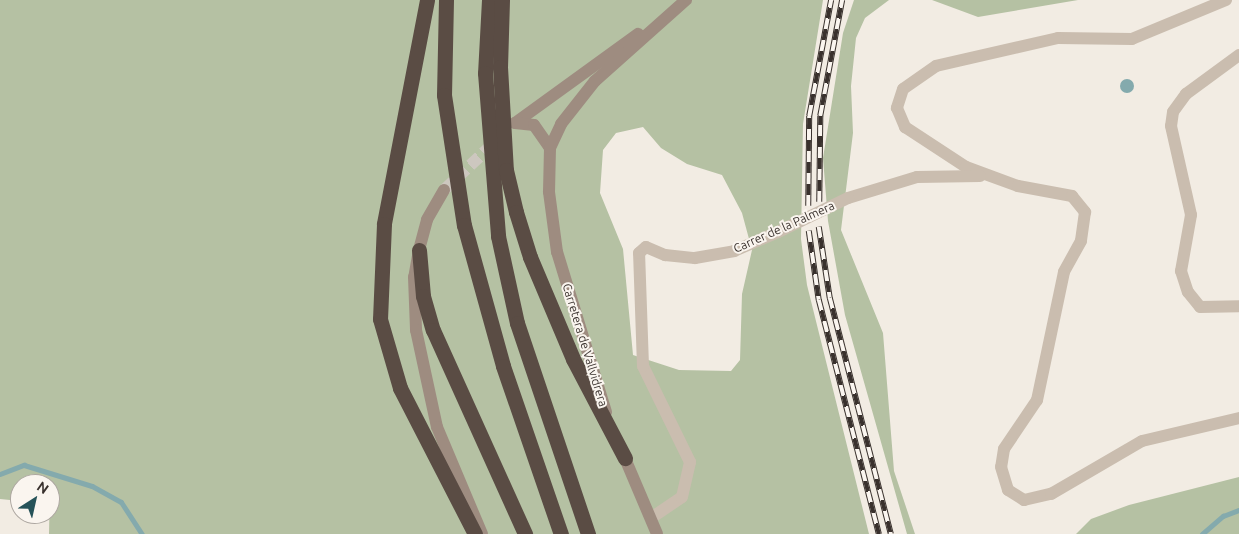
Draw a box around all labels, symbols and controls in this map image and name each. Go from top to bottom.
street label: Carrer de la Palmera [731,198,837,256]
street label: Carretera de Vallvidrera [559,282,611,408]
north arrow [10,474,60,524]
text: N [34,478,52,497]

